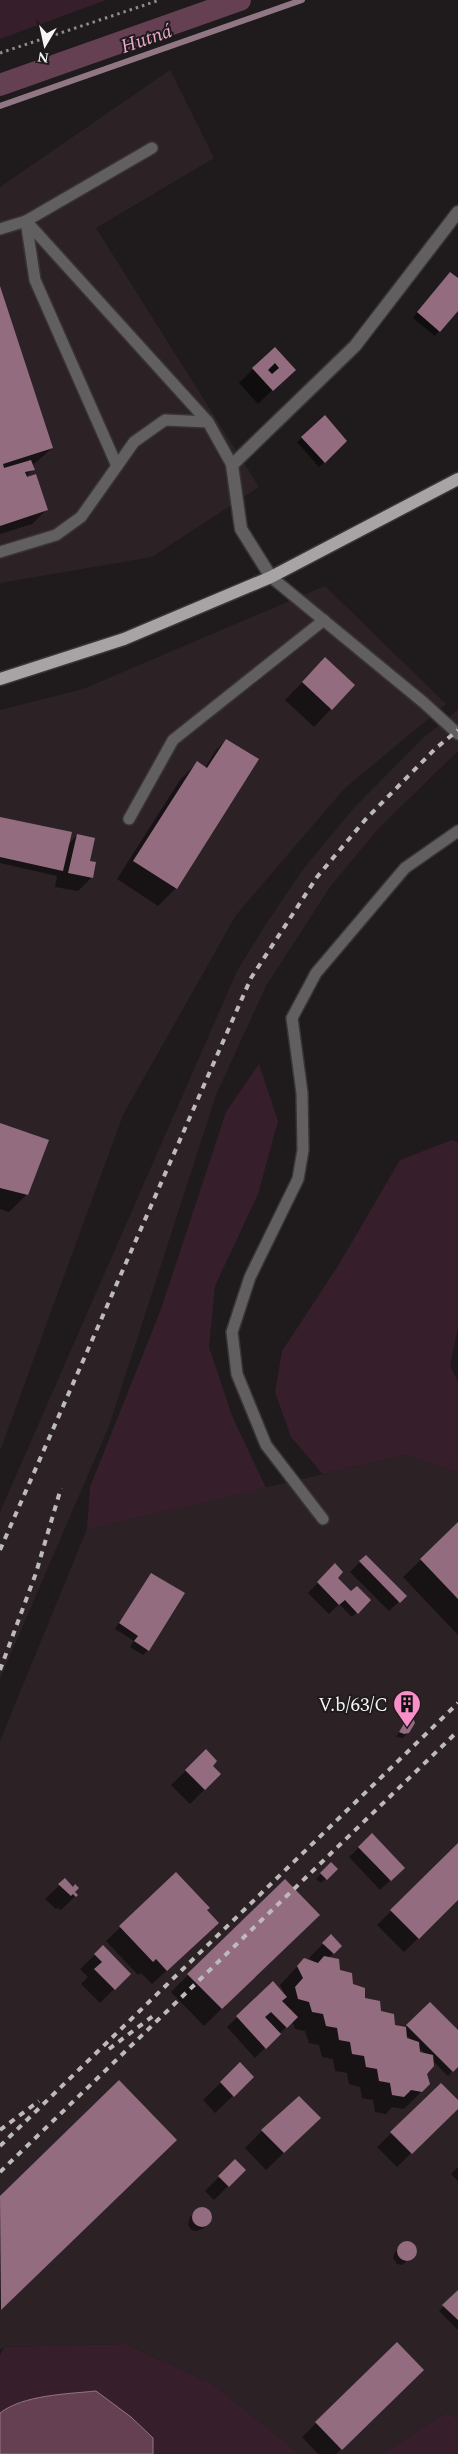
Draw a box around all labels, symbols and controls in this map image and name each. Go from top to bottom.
water label: Hutná [117,16,177,62]
north arrow [20,20,70,70]
text: N [36,46,50,69]
building icon: V.b/63/C [392,1689,422,1728]
place label: V.b/63/C [318,1691,388,1720]

